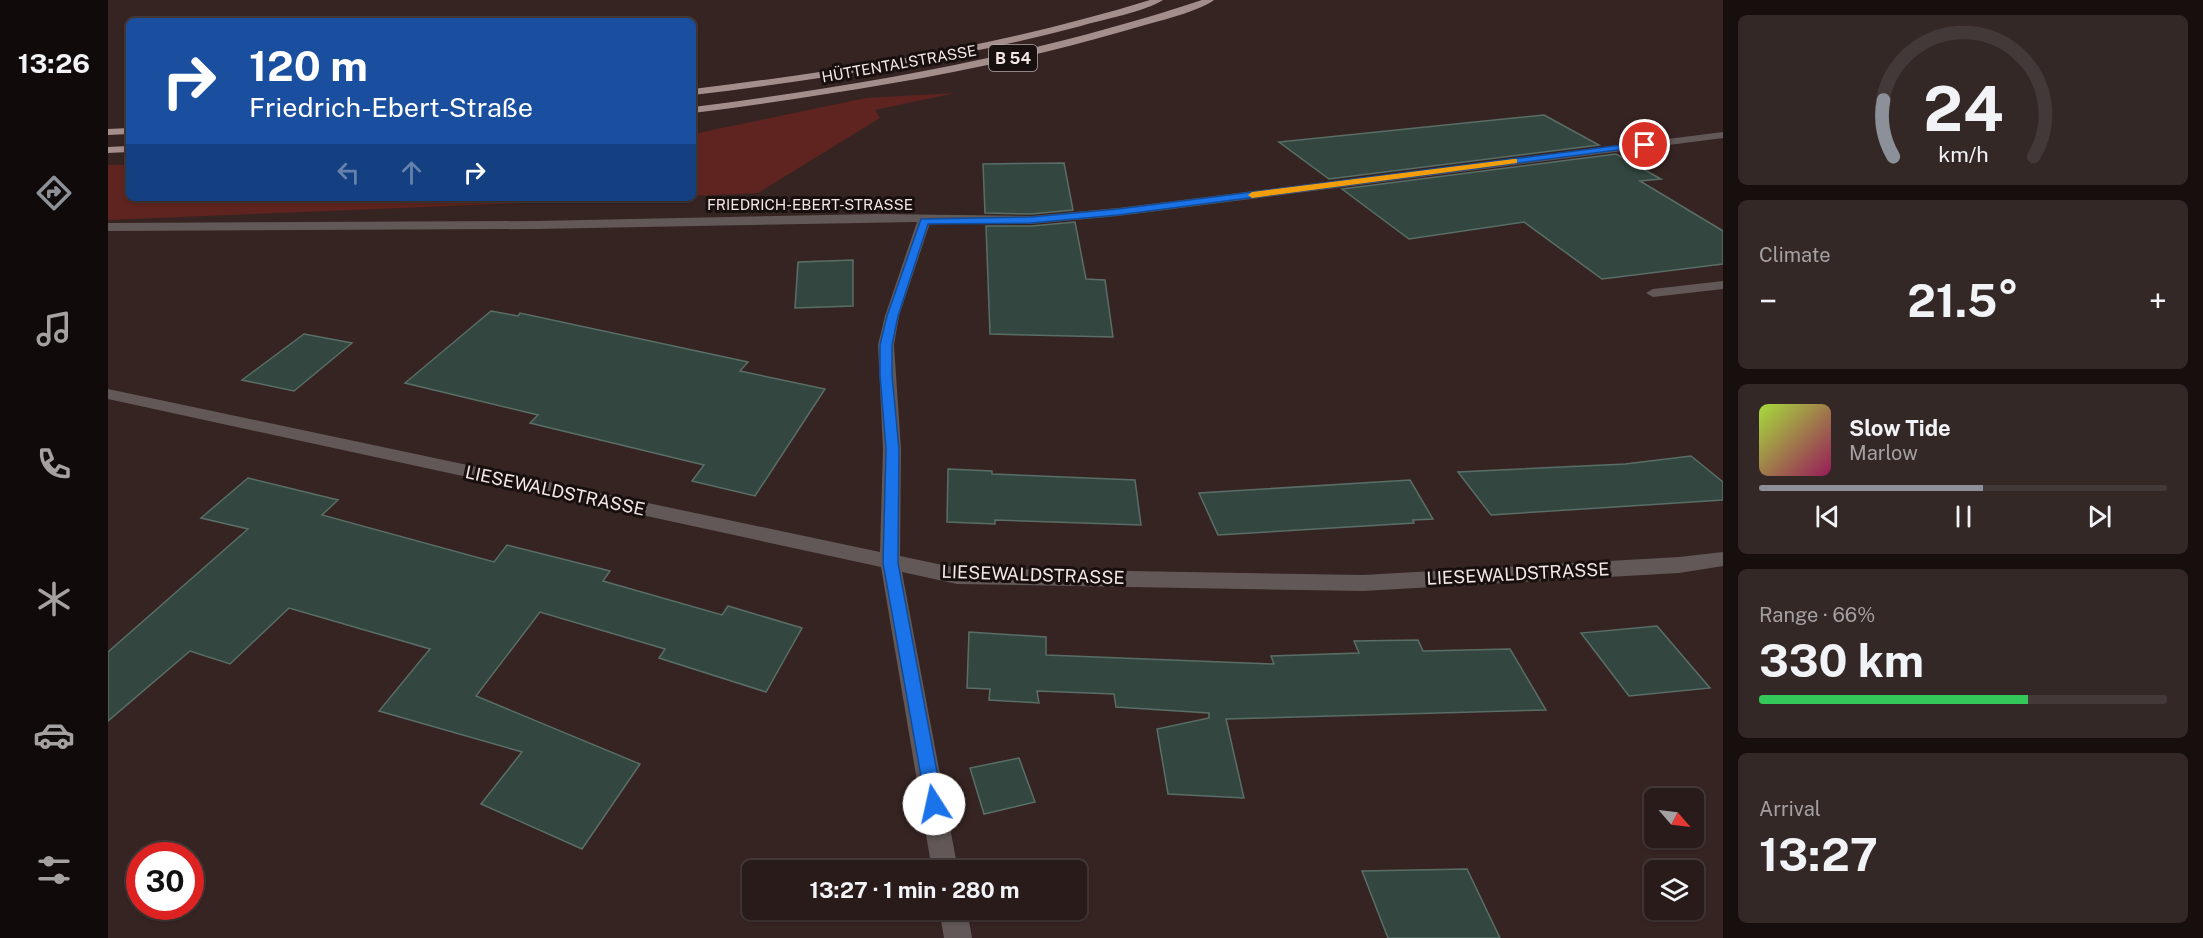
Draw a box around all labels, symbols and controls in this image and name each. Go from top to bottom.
text: 120 m [249,41,368,90]
street label: HÜTTENTALSTRASSE [820,41,978,85]
icon: right [150,42,228,120]
road number: B 54 [989,45,1037,71]
text: 13:26 [18,47,90,79]
text: 24 [1923,72,2003,145]
text: Friedrich-Ebert-Straße [249,91,533,123]
pin [1619,119,1670,170]
icon: arrive [1628,128,1661,161]
text: km/h [1938,142,1988,167]
icon: left [332,156,365,189]
icon: ahead [395,156,428,189]
icon: right [458,156,491,189]
icon: directions [33,172,75,214]
street label: FRIEDRICH-EBERT-STRASSE [707,196,913,213]
text: Climate [1759,243,1831,267]
text: 21.5° [1907,274,2019,327]
text: − [1759,282,1777,320]
text: + [2149,282,2167,320]
icon: music [33,308,75,350]
text: Slow Tide [1849,415,1951,441]
text: Marlow [1849,441,1918,465]
icon: phone [33,443,75,485]
street label: LIESEWALDSTRASSE [463,461,647,520]
icon: previous [1811,500,1844,533]
icon: pause [1947,500,1980,533]
icon: next [2083,500,2116,533]
street label: LIESEWALDSTRASSE [1426,558,1610,589]
street label: LIESEWALDSTRASSE [941,561,1125,588]
icon: climate [33,578,75,620]
text: Range · 66% [1759,603,1875,627]
text: 330 km [1759,634,1924,687]
icon: car [33,714,75,756]
position arrow [902,772,966,836]
north arrow [1644,788,1704,848]
map controls [1644,788,1704,920]
text: Arrival [1759,797,1821,821]
text: 13:27 [1759,828,1878,881]
speed limit sign: 30 [126,842,204,920]
icon: filters [33,849,75,891]
button: layers [1644,860,1704,920]
text: 13:27 · 1 min · 280 m [810,877,1019,903]

